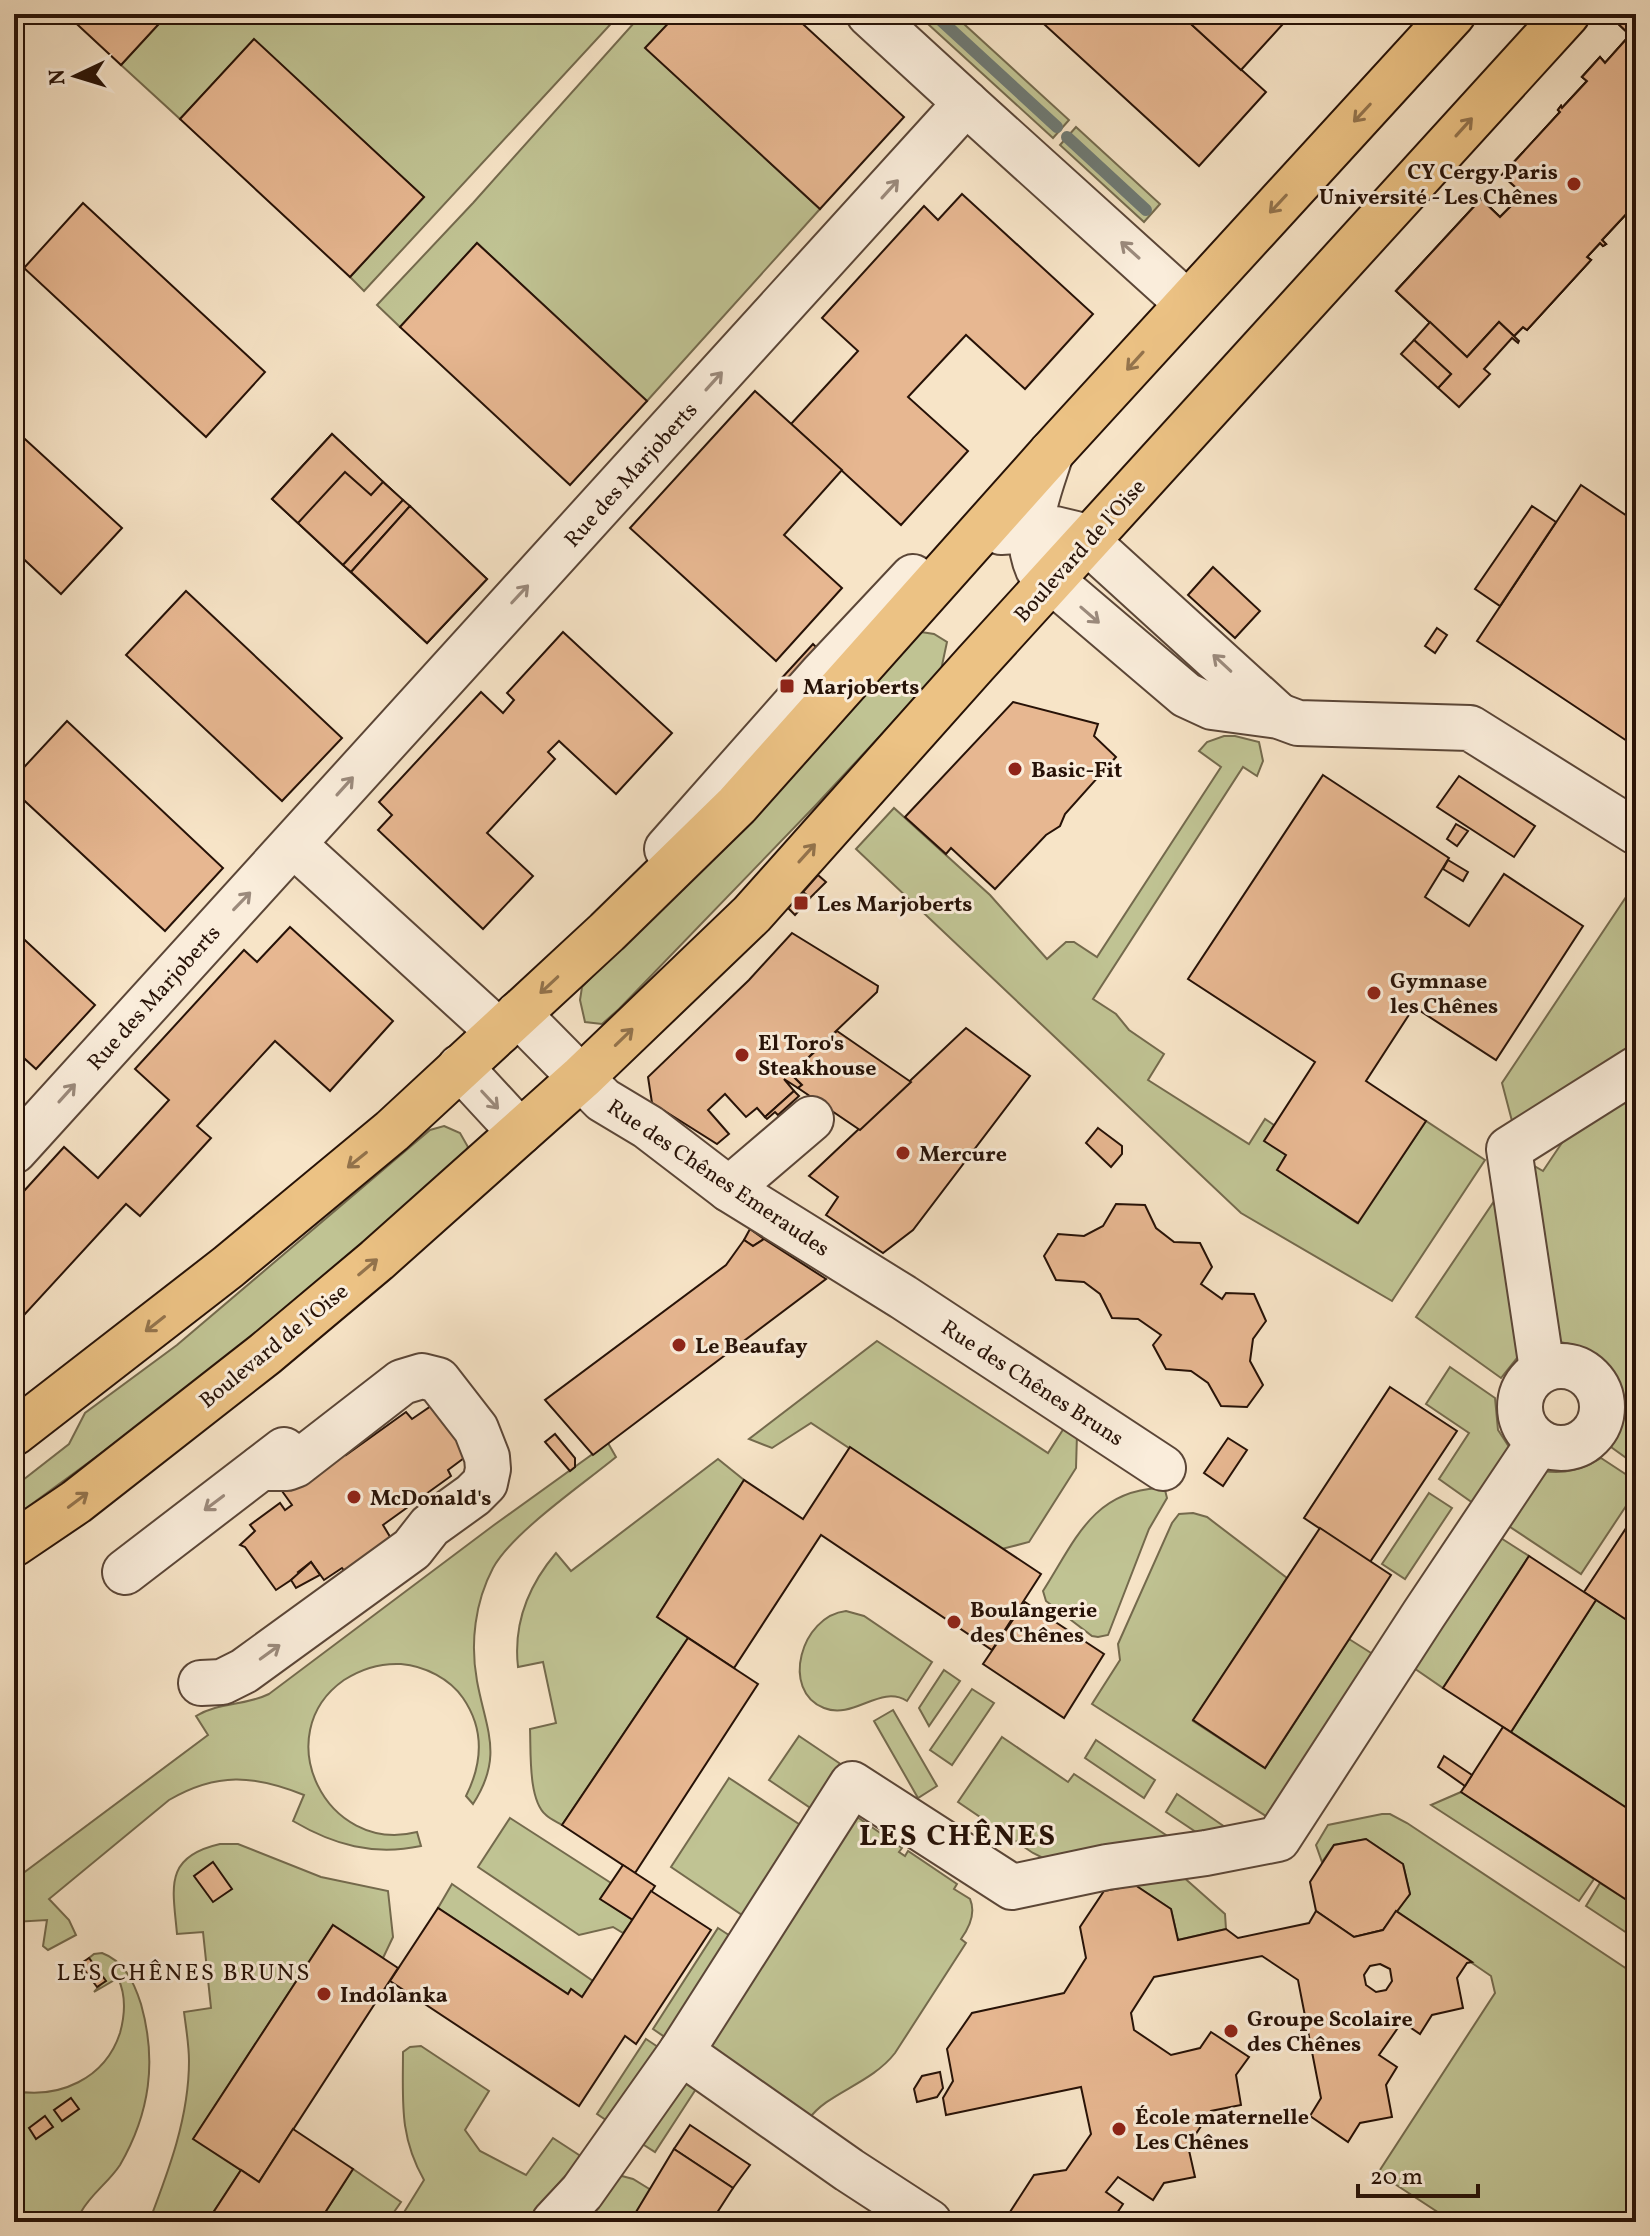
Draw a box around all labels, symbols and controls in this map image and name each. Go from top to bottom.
north arrow [36,36,116,116]
text: N [43,68,75,86]
one-way arrow [1354,102,1372,122]
one-way arrow [1454,117,1473,137]
place label: CY Cergy Paris Université - Les Chênes [1319,158,1558,214]
marker: CY Cergy Paris Université - Les Chênes [1565,175,1583,193]
one-way arrow [880,180,898,200]
one-way arrow [1269,194,1287,214]
one-way arrow [1120,242,1140,260]
one-way arrow [1125,351,1144,371]
one-way arrow [705,372,723,392]
street label: Rue des Marjoberts [558,396,706,555]
street label: Boulevard de l'Oise [1008,473,1154,630]
one-way arrow [511,584,530,604]
one-way arrow [1080,606,1100,624]
one-way arrow [1212,653,1232,672]
place label: Marjoberts [803,673,919,704]
marker: Marjoberts [778,677,796,695]
place label: Basic-Fit [1031,756,1122,787]
marker: Basic-Fit [1006,760,1024,778]
one-way arrow [335,776,353,796]
one-way arrow [798,843,816,863]
place label: Les Marjoberts [817,890,972,921]
one-way arrow [232,891,251,911]
marker: Les Marjoberts [792,894,810,912]
street label: Rue des Marjoberts [81,919,229,1078]
place label: Gymnase les Chênes [1390,967,1498,1023]
one-way arrow [539,976,559,995]
marker: Gymnase les Chênes [1365,984,1383,1002]
one-way arrow [613,1028,633,1046]
place label: El Toro's Steakhouse [758,1029,876,1085]
marker: El Toro's Steakhouse [733,1046,751,1064]
one-way arrow [57,1083,76,1103]
one-way arrow [481,1090,500,1110]
street label: Rue des Chênes Emeraudes [600,1093,835,1265]
place label: Mercure [919,1140,1007,1171]
marker: Mercure [894,1144,912,1162]
one-way arrow [347,1151,368,1169]
one-way arrow [357,1258,378,1276]
street label: Boulevard de l'Oise [193,1277,356,1417]
street label: Rue des Chênes Bruns [934,1313,1129,1455]
one-way arrow [145,1315,166,1332]
place label: Le Beaufay [695,1332,808,1363]
marker: Le Beaufay [670,1336,688,1354]
place label: McDonald's [370,1484,491,1515]
marker: McDonald's [345,1488,363,1506]
one-way arrow [67,1491,88,1508]
one-way arrow [204,1495,226,1512]
place label: Boulangerie des Chênes [970,1596,1097,1652]
marker: Boulangerie des Chênes [945,1613,963,1631]
one-way arrow [259,1644,280,1661]
district label: LES CHÊNES [859,1816,1057,1858]
district label: LES CHÊNES BRUNS [57,1957,311,1991]
place label: Indolanka [340,1981,448,2012]
marker: Indolanka [315,1985,333,2003]
place label: Groupe Scolaire des Chênes [1247,2005,1413,2061]
marker: Groupe Scolaire des Chênes [1222,2022,1240,2040]
place label: École maternelle Les Chênes [1135,2103,1309,2159]
marker: École maternelle Les Chênes [1110,2120,1128,2138]
scale bar [1358,2148,1478,2198]
text: 20 m [1370,2161,1423,2195]

